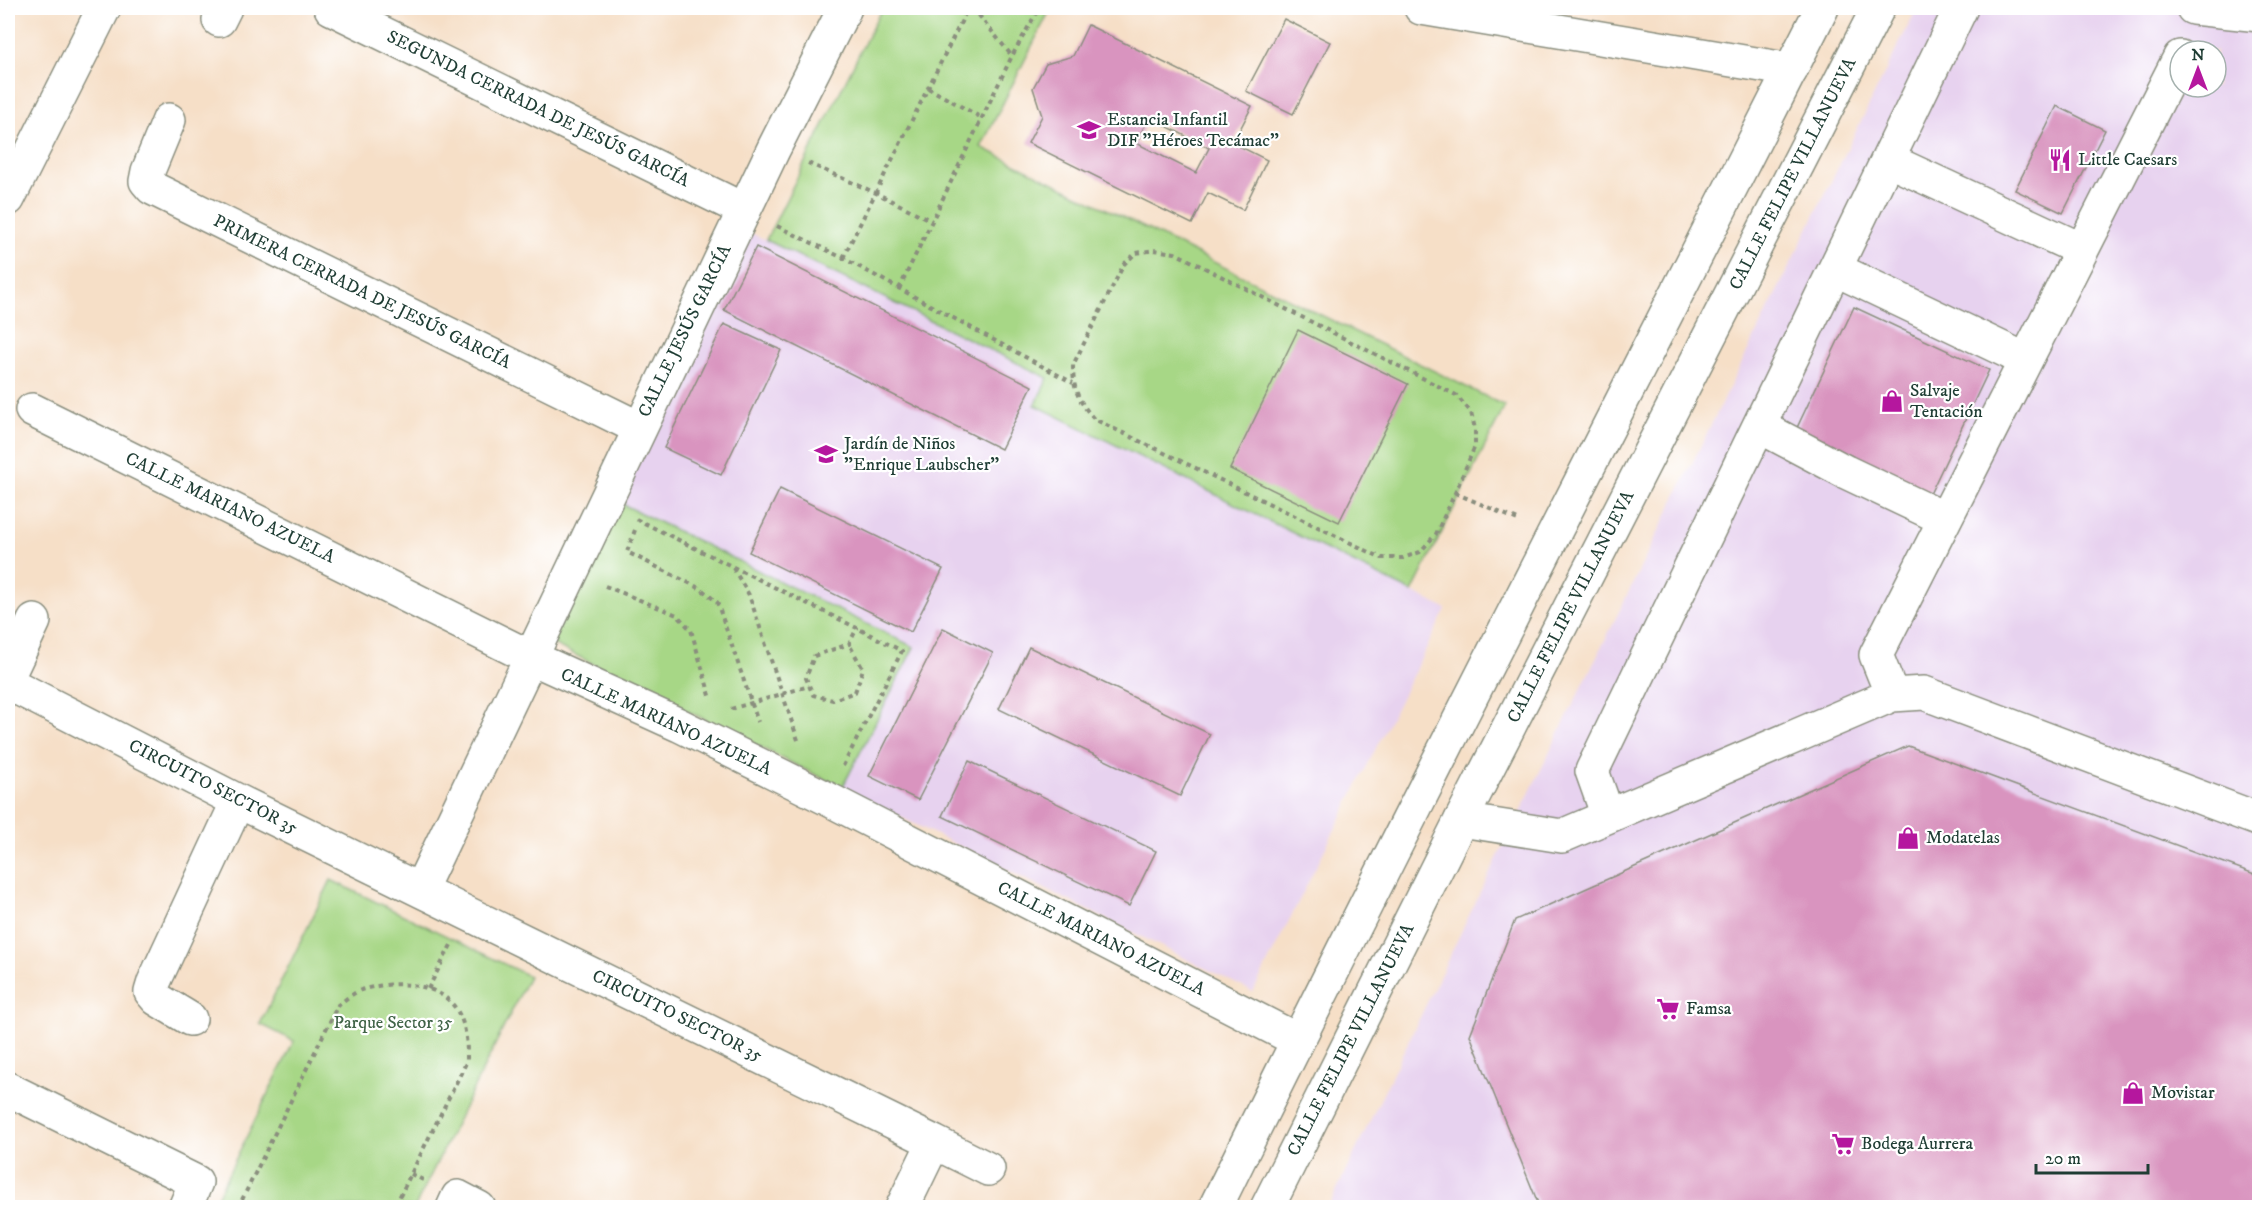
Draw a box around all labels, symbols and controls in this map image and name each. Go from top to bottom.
street label: SEGUNDA CERRADA DE JESÚS GARCÍA [383,25,694,192]
north arrow [2168,39,2228,99]
text: N [2191,45,2205,65]
street label: CALLE FELIPE VILLANUEVA [1725,54,1861,294]
place label: Estancia Infantil DIF "Héroes Tecámac" [1107,109,1279,152]
school or university icon: Estancia Infantil DIF "Héroes Tecámac" [1076,117,1102,143]
restaurant icon: Little Caesars [2047,147,2073,173]
place label: Little Caesars [2078,149,2177,171]
street label: PRIMERA CERRADA DE JESÚS GARCÍA [210,209,515,374]
street label: CALLE JESÚS GARCÍA [633,240,737,421]
place label: Salvaje Tentación [1910,380,1983,423]
shop icon: Salvaje Tentación [1879,388,1905,414]
place label: Jardín de Niños "Enrique Laubscher" [842,433,999,476]
school or university icon: Jardín de Niños "Enrique Laubscher" [813,441,839,467]
street label: CALLE MARIANO AZUELA [122,448,339,569]
street label: CALLE FELIPE VILLANUEVA [1503,487,1639,727]
street label: CALLE MARIANO AZUELA [557,663,775,781]
street label: CIRCUITO SECTOR 35 [125,735,301,839]
shop icon: Modatelas [1895,825,1921,851]
place label: Modatelas [1926,827,2000,849]
street label: CALLE MARIANO AZUELA [993,877,1209,1001]
street label: CALLE FELIPE VILLANUEVA [1283,920,1419,1160]
street label: CIRCUITO SECTOR 35 [588,965,766,1067]
supermarket icon: Famsa [1655,996,1681,1022]
place label: Famsa [1686,998,1732,1020]
park label: Parque Sector 35 [334,1012,453,1034]
shop icon: Movistar [2120,1080,2146,1106]
place label: Movistar [2151,1082,2215,1104]
supermarket icon: Bodega Aurrera [1830,1131,1856,1157]
place label: Bodega Aurrera [1861,1133,1974,1155]
scale bar [2036,1137,2148,1175]
text: 20 m [2045,1148,2081,1170]

